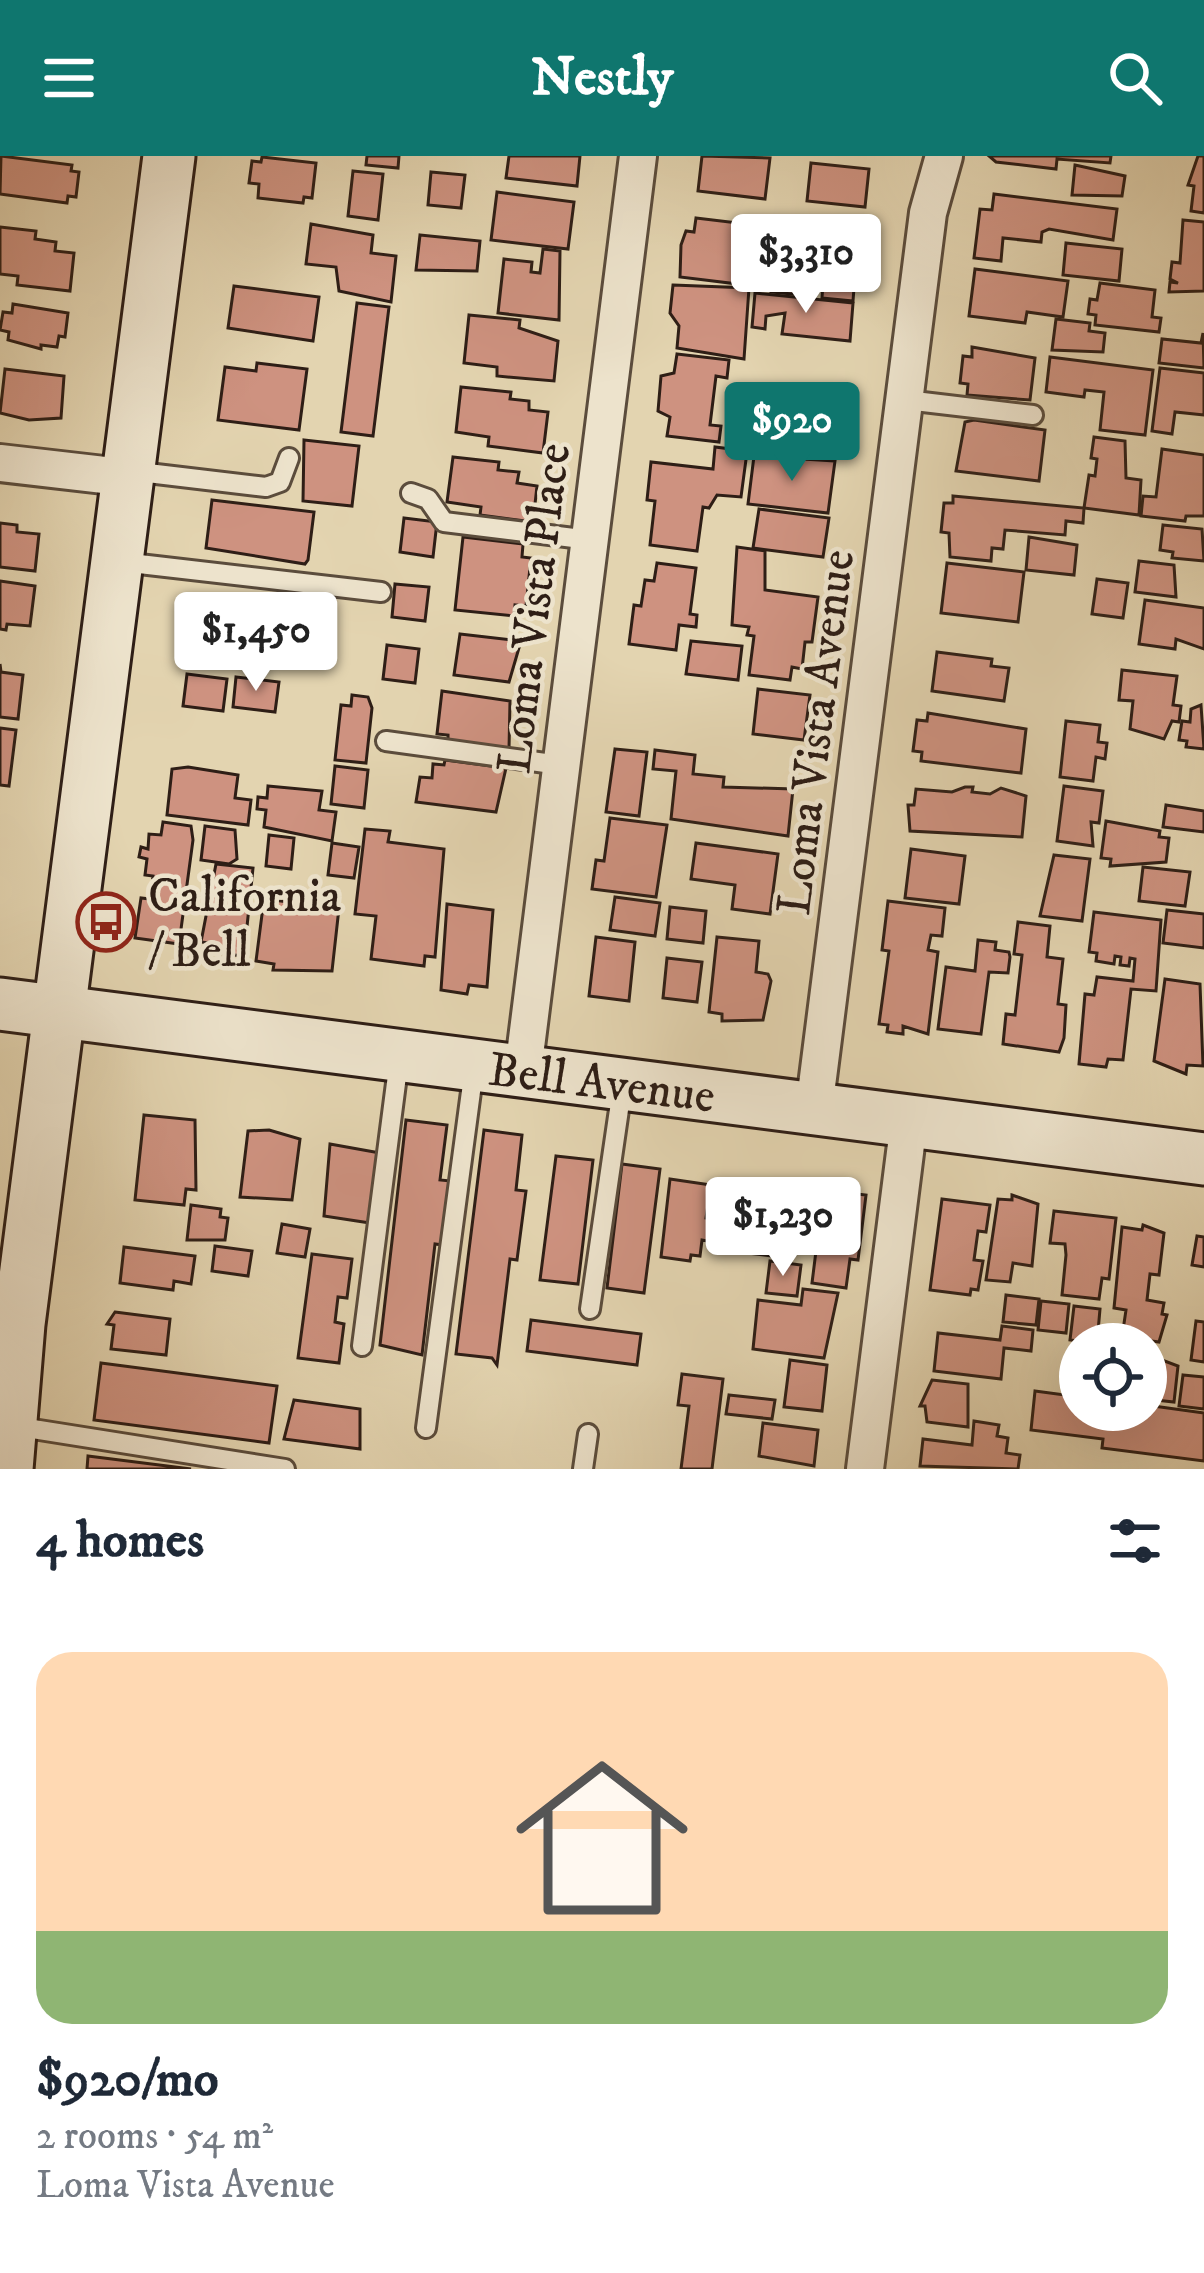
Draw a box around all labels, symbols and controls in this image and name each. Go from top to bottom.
icon: menu [36,45,102,111]
text: Nestly [531,45,673,112]
icon: search [1102,45,1168,111]
pin: $3,310 [708,214,904,316]
text: $3,310 [758,228,854,277]
pin: $920 [721,382,863,484]
text: $920 [752,396,832,445]
street label: Loma Vista Place [485,440,585,777]
street label: Loma Vista Avenue [765,546,869,918]
pin: $1,450 [158,592,354,694]
text: $1,450 [201,606,311,655]
place label: California / Bell [148,867,342,982]
bus stop icon: California / Bell [75,891,137,953]
street label: Bell Avenue [485,1040,718,1128]
pin: $1,230 [685,1177,881,1279]
text: $1,230 [733,1191,833,1240]
map controls [1059,1323,1167,1431]
button: locate [1059,1323,1167,1431]
icon: filters [1102,1508,1168,1574]
text: 4 homes [36,1509,204,1573]
icon: home [494,1730,710,1946]
text: $920/mo [36,2048,219,2112]
text: 2 rooms · 54 m² [36,2112,273,2161]
text: Loma Vista Avenue [36,2161,335,2210]

